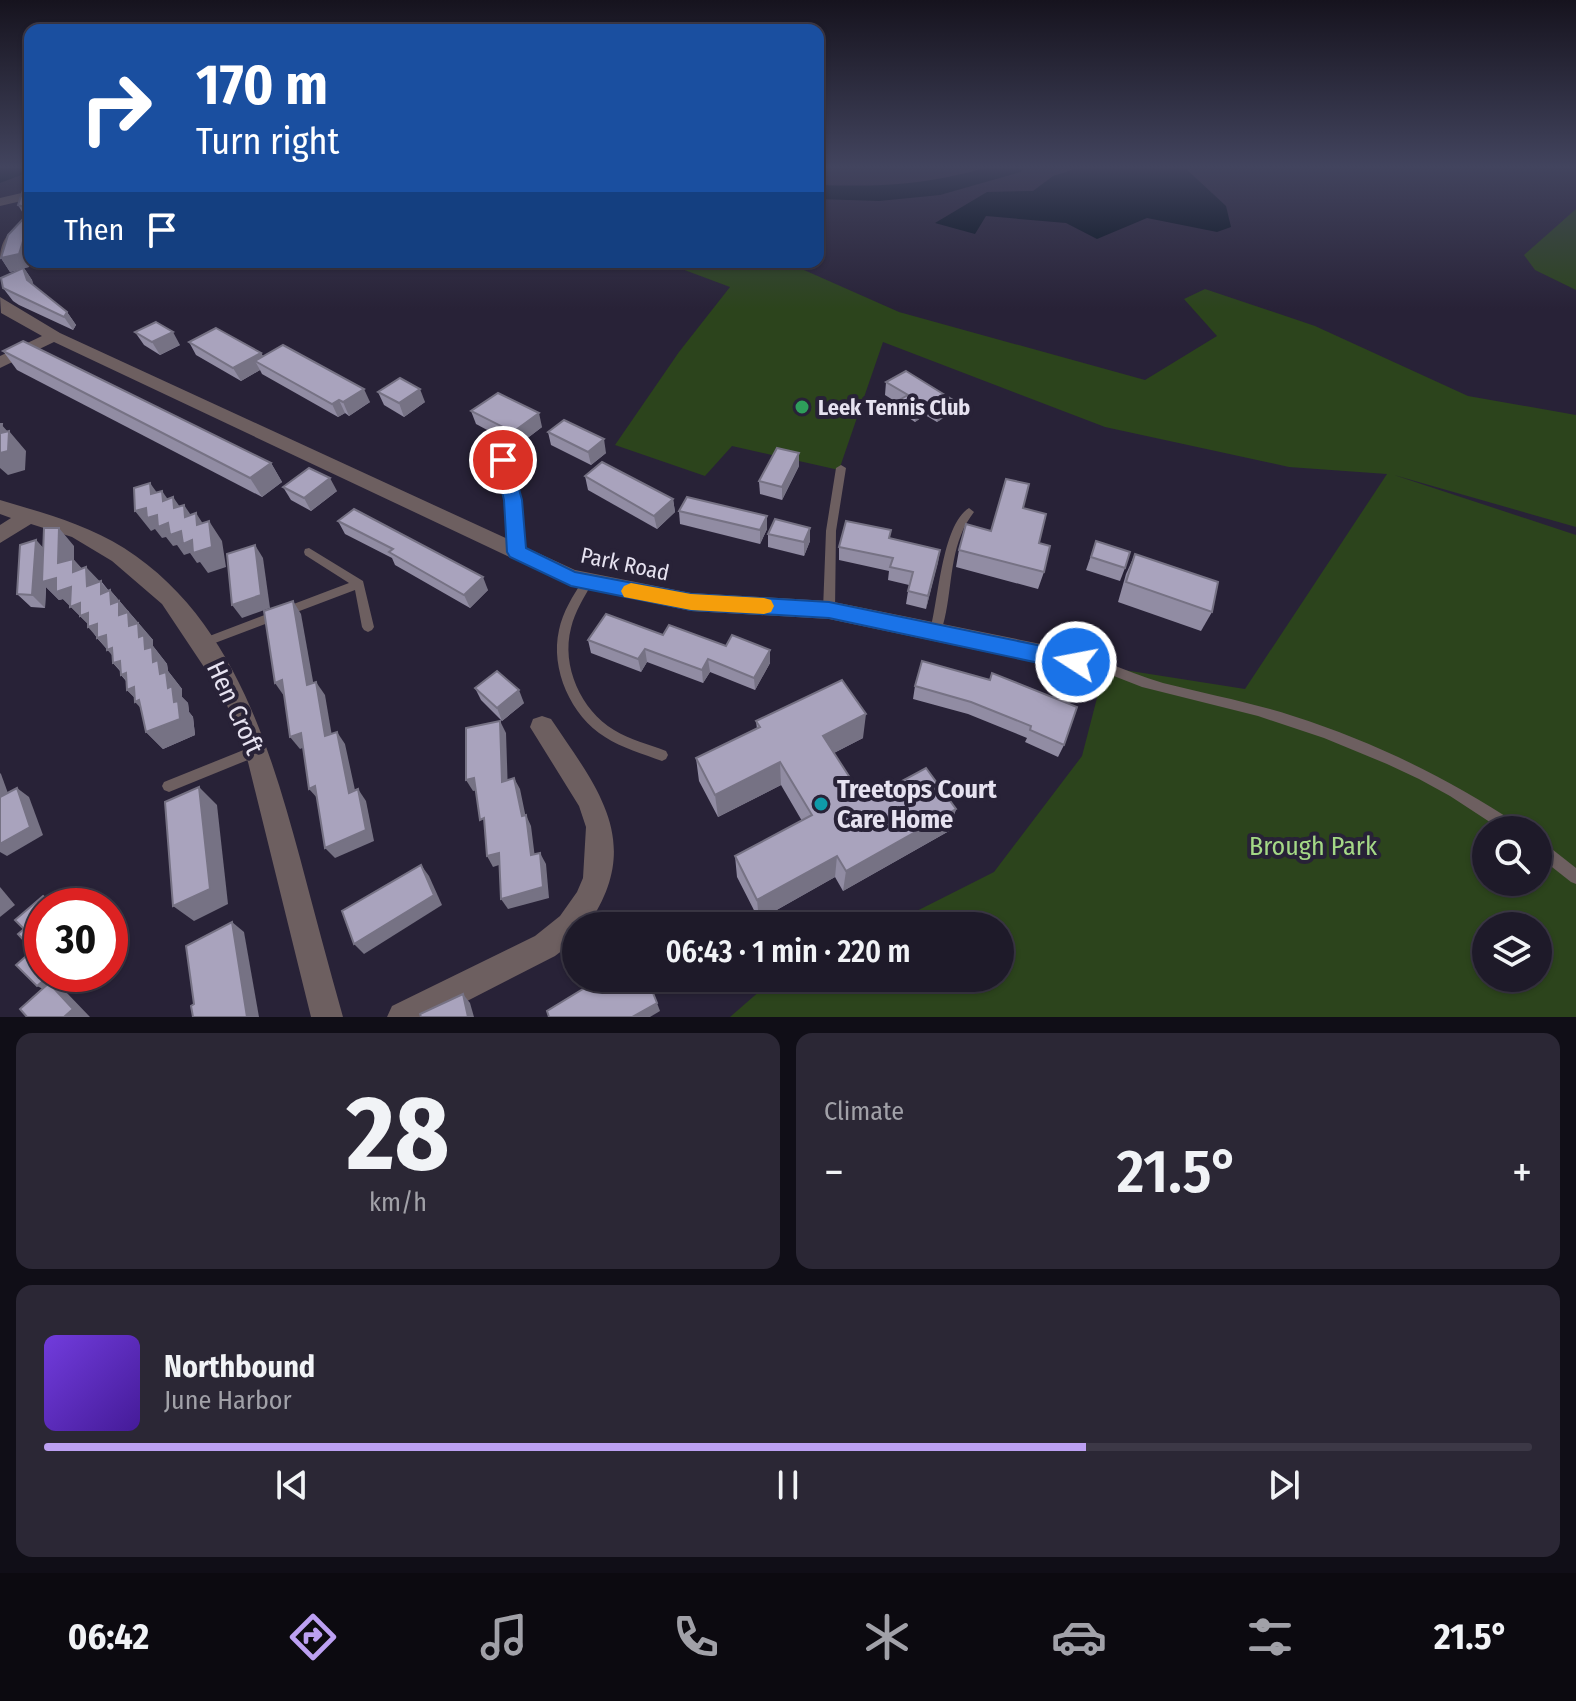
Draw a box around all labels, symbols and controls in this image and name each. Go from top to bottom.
text: 170 m [196,52,328,119]
icon: right [64,56,168,160]
text: Turn right [196,120,339,164]
icon: arrive [140,208,184,252]
text: Then [64,212,124,248]
place label: Leek Tennis Club [818,394,970,421]
marker: Leek Tennis Club [793,398,811,416]
pin [469,426,537,494]
icon: arrive [481,438,525,482]
street label: Park Road [578,541,672,587]
position arrow [1034,620,1118,704]
street label: Hen Croft [200,656,270,760]
place label: Treetops Court Care Home [837,774,998,835]
marker: Treetops Court Care Home [812,795,830,813]
map controls [1472,816,1552,992]
button: search [1472,816,1552,896]
park label: Brough Park [1249,831,1378,862]
speed limit sign: 30 [24,888,128,992]
button: layers [1472,912,1552,992]
text: 06:43 · 1 min · 220 m [665,934,911,970]
text: 28 [346,1072,450,1197]
text: Climate [824,1096,904,1127]
text: 21.5° [1117,1136,1239,1208]
text: − [824,1146,844,1199]
text: + [1512,1146,1532,1199]
text: km/h [369,1187,427,1218]
text: Northbound [164,1349,315,1385]
text: June Harbor [164,1385,292,1416]
icon: previous [270,1463,314,1507]
icon: pause [766,1463,810,1507]
icon: next [1262,1463,1306,1507]
icon: directions [285,1609,341,1665]
icon: music [476,1609,532,1665]
icon: phone [668,1609,724,1665]
icon: climate [859,1609,915,1665]
icon: car [1051,1609,1107,1665]
icon: filters [1242,1609,1298,1665]
text: 06:42 [68,1615,149,1659]
text: 21.5° [1434,1615,1508,1659]

